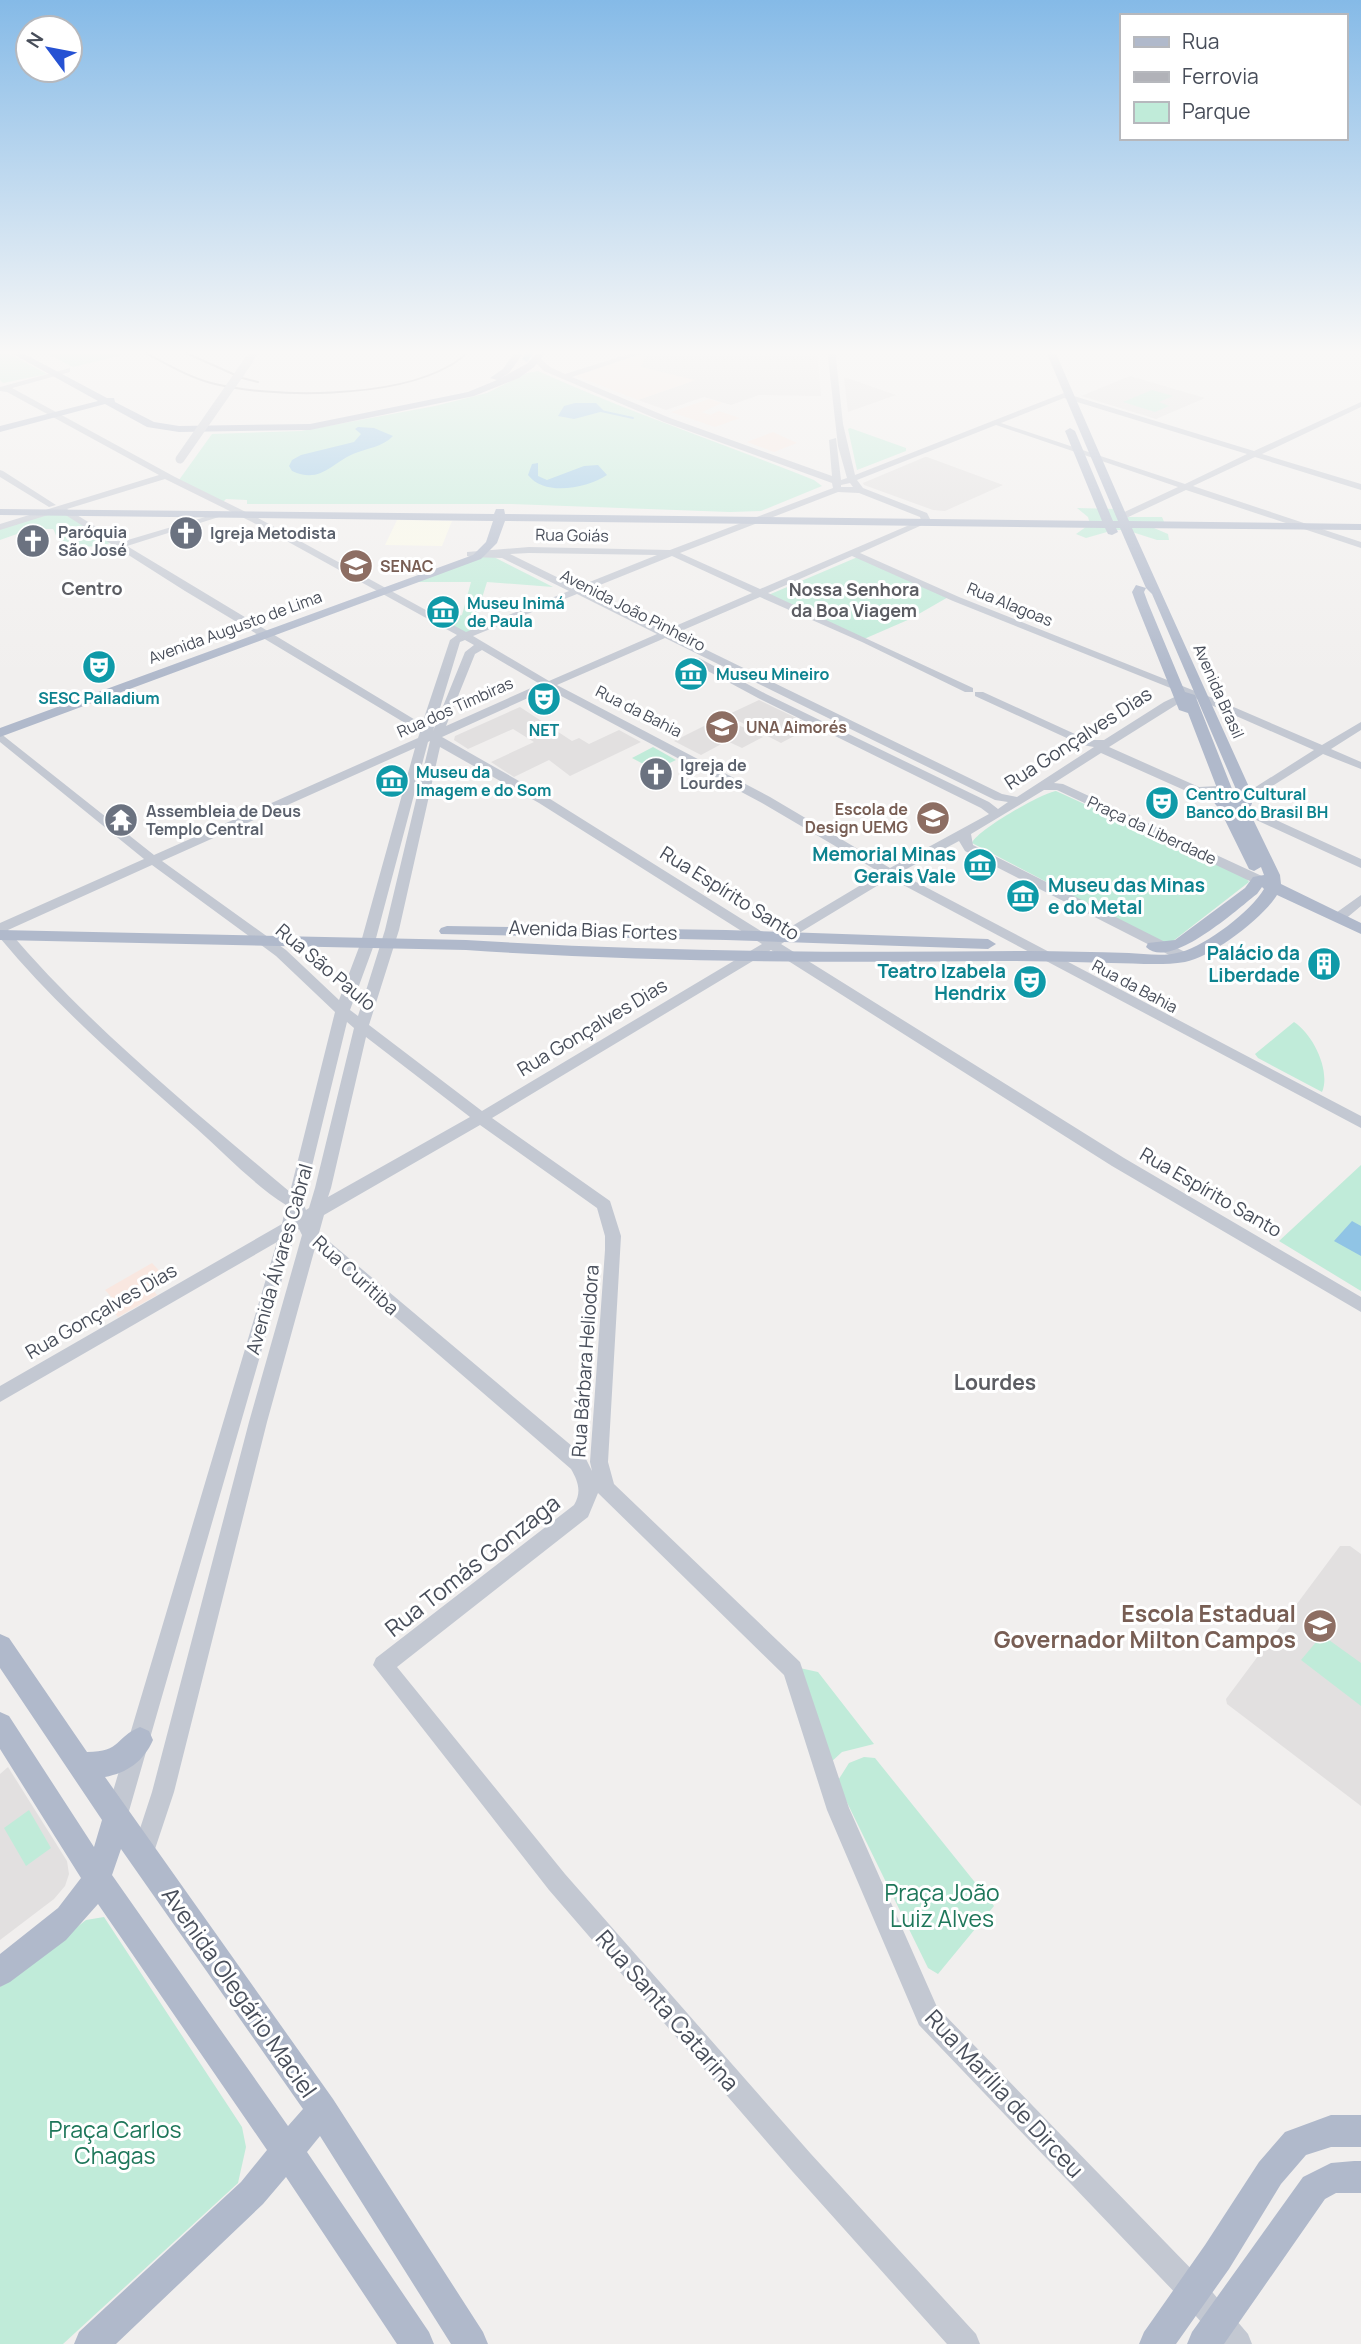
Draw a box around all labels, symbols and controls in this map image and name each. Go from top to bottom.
north arrow [14,14,84,84]
legend [1120,14,1347,140]
text: N [20,27,49,53]
text: Rua [1182,27,1219,55]
text: Ferrovia [1182,62,1259,90]
text: Parque [1182,97,1251,125]
church icon: Igreja Metodista [167,514,205,552]
place label: Paróquia São José [58,521,127,561]
church icon: Paróquia São José [14,522,52,560]
place label: Igreja Metodista [210,522,336,544]
street label: Rua Goiás [535,523,609,547]
school or university icon: SENAC [337,547,375,585]
place label: SENAC [380,555,434,577]
street label: Avenida João Pinheiro [557,564,709,656]
district label: Centro [61,576,123,600]
district label: Nossa Senhora da Boa Viagem [789,577,919,622]
street label: Rua Alagoas [964,577,1056,631]
street label: Avenida Augusto de Lima [145,585,325,669]
place label: Museu Inimá de Paula [467,592,565,632]
museum icon: Museu Inimá de Paula [424,593,462,631]
street label: Avenida Brasil [1188,640,1250,742]
theatre icon: SESC Palladium [80,648,118,686]
museum icon: Museu Mineiro [672,655,710,693]
place label: Museu Mineiro [716,663,830,685]
street label: Rua dos Timbiras [393,672,517,742]
theatre icon: NET [525,680,563,718]
street label: Rua da Bahia [592,680,686,742]
street label: Rua Gonçalves Dias [999,681,1157,795]
place label: SESC Palladium [38,687,160,709]
school or university icon: UNA Aimorés [703,708,741,746]
place label: UNA Aimorés [746,716,847,738]
place label: NET [529,719,560,741]
place label: Igreja de Lourdes [680,754,747,794]
church icon: Igreja de Lourdes [637,755,675,793]
place label: Museu da Imagem e do Som [416,761,552,801]
museum icon: Museu da Imagem e do Som [373,762,411,800]
place label: Centro Cultural Banco do Brasil BH [1186,783,1328,823]
theatre icon: Centro Cultural Banco do Brasil BH [1143,784,1181,822]
street label: Praça da Liberdade [1084,790,1220,870]
place label: Escola de Design UEMG [805,798,908,838]
school or university icon: Escola de Design UEMG [914,799,952,837]
place label: Assembleia de Deus Templo Central [146,800,301,840]
temple icon: Assembleia de Deus Templo Central [102,801,140,839]
street label: Rua Espírito Santo [655,840,805,946]
place label: Memorial Minas Gerais Vale [812,841,956,889]
museum icon: Memorial Minas Gerais Vale [961,846,999,884]
place label: Museu das Minas e do Metal [1048,872,1205,920]
museum icon: Museu das Minas e do Metal [1004,877,1042,915]
street label: Avenida Bias Fortes [508,914,678,946]
street label: Rua São Paulo [270,917,382,1017]
place label: Palácio da Liberdade [1207,940,1300,988]
building icon: Palácio da Liberdade [1305,945,1343,983]
street label: Rua da Bahia [1088,954,1182,1018]
place label: Teatro Izabela Hendrix [877,958,1006,1006]
theatre icon: Teatro Izabela Hendrix [1011,963,1049,1001]
street label: Rua Gonçalves Dias [512,972,672,1082]
street label: Rua Espírito Santo [1135,1141,1287,1243]
street label: Avenida Álvares Cabral [239,1161,319,1357]
street label: Rua Curitiba [307,1229,405,1321]
street label: Rua Gonçalves Dias [21,1257,181,1365]
street label: Rua Bárbara Heliodora [565,1264,605,1458]
district label: Lourdes [954,1368,1036,1396]
street label: Rua Tomás Gonzaga [378,1486,566,1644]
place label: Escola Estadual Governador Milton Campos [994,1597,1296,1655]
school or university icon: Escola Estadual Governador Milton Campos [1301,1607,1339,1645]
park label: Praça João Luiz Alves [884,1876,1000,1934]
street label: Avenida Olegário Maciel [155,1880,325,2104]
street label: Rua Santa Catarina [589,1922,747,2098]
street label: Rua Marília de Dirceu [918,2002,1092,2184]
park label: Praça Carlos Chagas [49,2113,182,2171]

